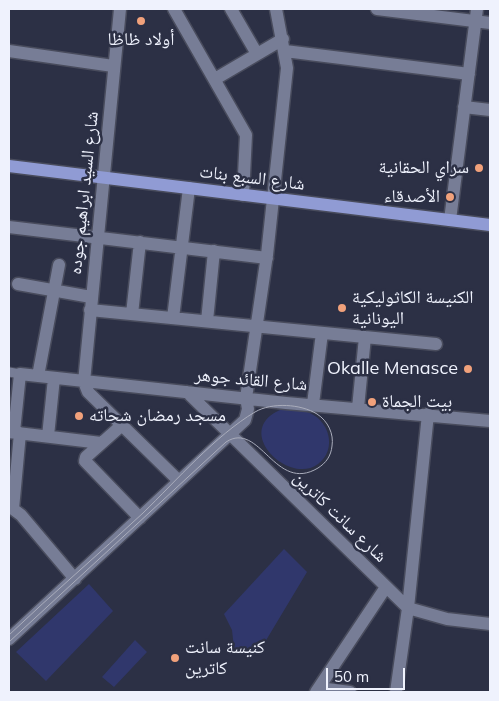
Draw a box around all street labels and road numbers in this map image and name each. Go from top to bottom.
street label: شارع السيد ابراهيم جوده [65,110,103,276]
street label: شارع السبع بنات [198,161,306,195]
street label: شارع القائد جوهر [194,364,308,396]
street label: شارع سانت كاترين [289,467,391,567]

